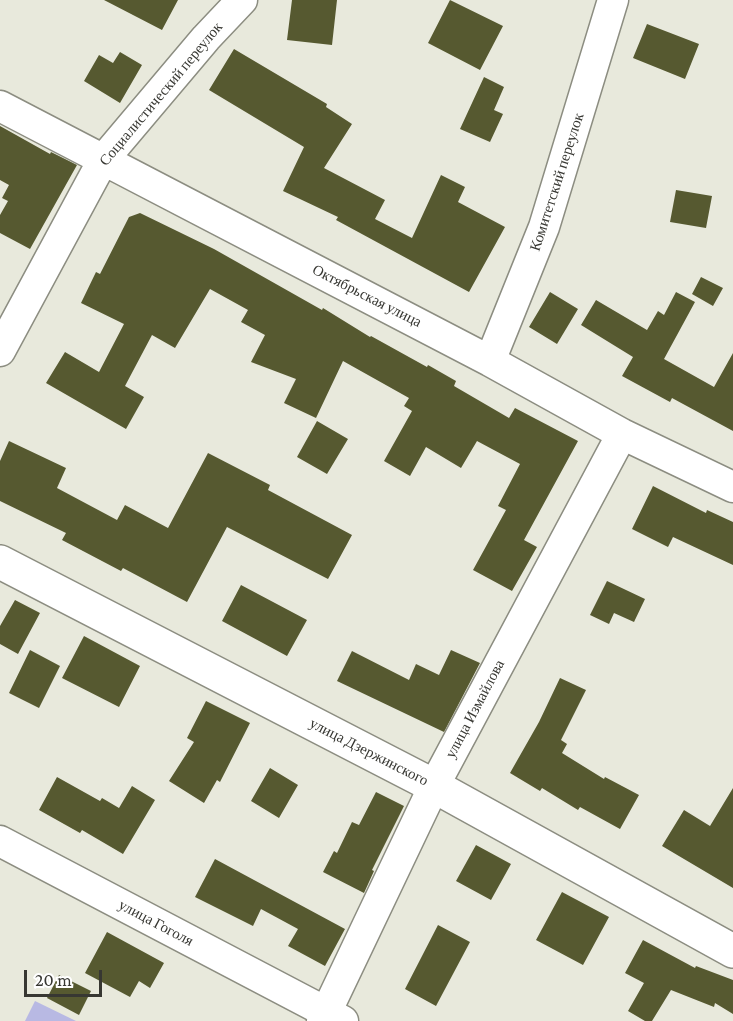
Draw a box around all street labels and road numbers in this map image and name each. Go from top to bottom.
street label: Социалистический переулок [96,18,226,170]
street label: Комитетский переулок [526,111,588,253]
street label: Октябрьская улица [309,261,425,331]
street label: улица Измайлова [441,657,509,761]
street label: улица Дзержинского [307,714,431,790]
street label: улица Гоголя [115,896,197,950]

